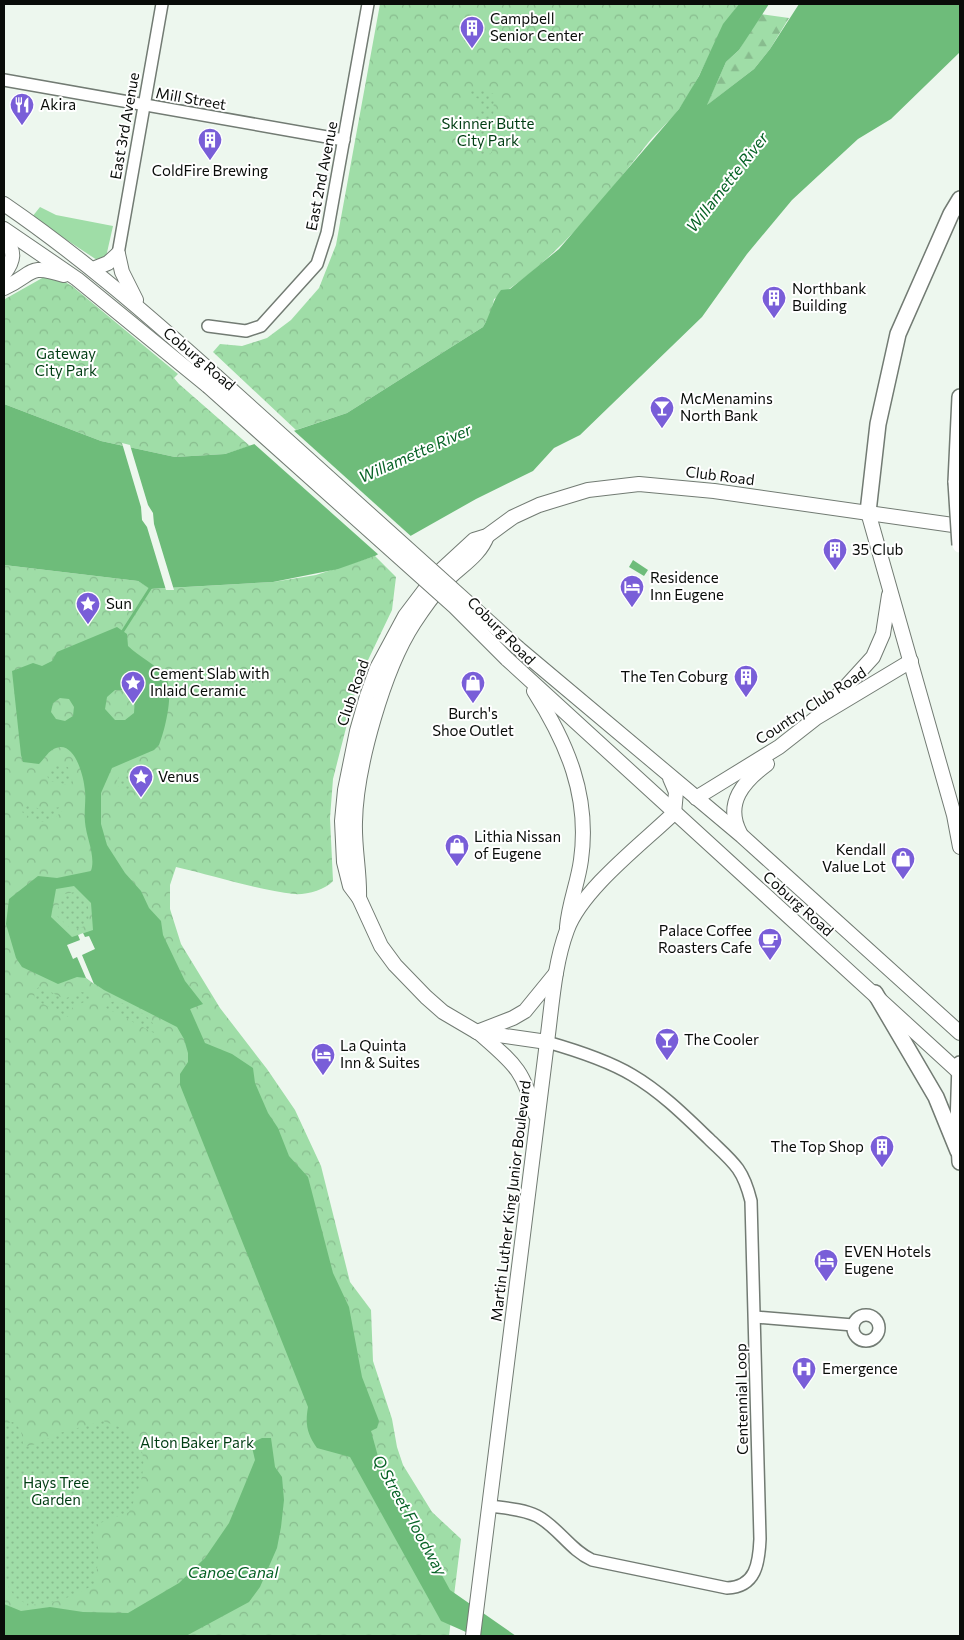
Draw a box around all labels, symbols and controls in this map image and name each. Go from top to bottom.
place label: Campbell Senior Center [490,9,584,44]
building icon: Campbell Senior Center [459,15,485,49]
street label: East 3rd Avenue [106,71,142,181]
street label: Mill Street [155,83,228,113]
restaurant icon: Akira [9,92,35,126]
place label: Akira [40,95,76,113]
park label: Skinner Butte City Park [442,114,535,149]
street label: East 2nd Avenue [302,120,340,232]
building icon: ColdFire Brewing [197,127,223,161]
water label: Willamette River [682,128,772,235]
place label: ColdFire Brewing [152,161,268,179]
place label: Northbank Building [792,279,866,314]
building icon: Northbank Building [761,285,787,319]
street label: Coburg Road [160,323,239,394]
park label: Gateway City Park [35,344,97,379]
place label: McMenamins North Bank [680,389,773,424]
bar icon: McMenamins North Bank [649,395,675,429]
water label: Willamette River [355,419,475,486]
street label: Club Road [685,462,756,488]
building icon: 35 Club [822,537,848,571]
place label: 35 Club [852,540,904,558]
place label: Residence Inn Eugene [650,568,724,603]
hotel icon: Residence Inn Eugene [619,574,645,608]
place icon: Sun [75,591,101,625]
street label: Coburg Road [464,593,539,668]
place label: Sun [106,594,132,612]
street label: Club Road [332,657,372,728]
street label: Country Club Road [752,663,869,748]
place label: Cement Slab with Inlaid Ceramic [150,664,270,699]
building icon: The Ten Coburg [733,664,759,698]
place label: The Ten Coburg [621,667,728,685]
place icon: Cement Slab with Inlaid Ceramic [120,670,146,704]
shop icon: Burch's Shoe Outlet [460,670,486,704]
place label: Burch's Shoe Outlet [432,704,514,739]
place icon: Venus [128,764,154,798]
place label: Venus [158,767,199,785]
place label: Lithia Nissan of Eugene [474,827,561,862]
shop icon: Lithia Nissan of Eugene [444,833,470,867]
place label: Kendall Value Lot [822,840,886,875]
shop icon: Kendall Value Lot [890,846,916,880]
street label: Coburg Road [760,867,838,940]
place label: Palace Coffee Roasters Cafe [658,921,752,956]
cafe icon: Palace Coffee Roasters Cafe [757,927,783,961]
bar icon: The Cooler [654,1027,680,1061]
place label: The Cooler [684,1030,759,1048]
place label: La Quinta Inn & Suites [340,1036,420,1071]
hotel icon: La Quinta Inn & Suites [310,1042,336,1076]
street label: Martin Luther King Junior Boulevard [486,1079,534,1323]
building icon: The Top Shop [869,1134,895,1168]
place label: The Top Shop [771,1137,864,1155]
place label: EVEN Hotels Eugene [844,1242,931,1277]
hotel icon: EVEN Hotels Eugene [813,1248,839,1282]
street label: Centennial Loop [731,1343,751,1455]
hospital icon: Emergence [791,1356,817,1390]
place label: Emergence [822,1359,898,1377]
park label: Alton Baker Park [140,1433,254,1451]
water label: Q Street Floodway [369,1451,452,1579]
park label: Hays Tree Garden [23,1473,89,1508]
water label: Canoe Canal [188,1562,279,1581]

